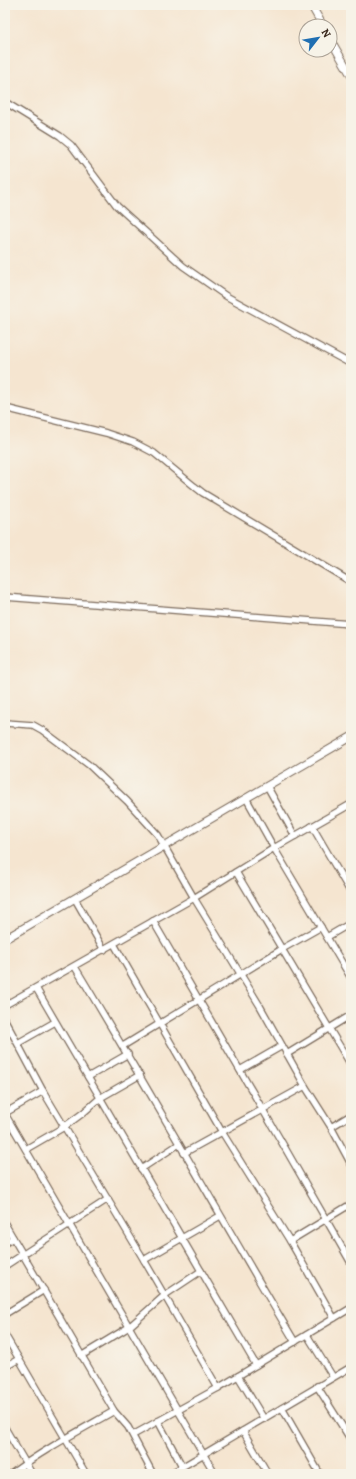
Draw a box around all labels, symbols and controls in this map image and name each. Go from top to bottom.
north arrow [298,18,338,58]
text: N [318,26,335,40]

